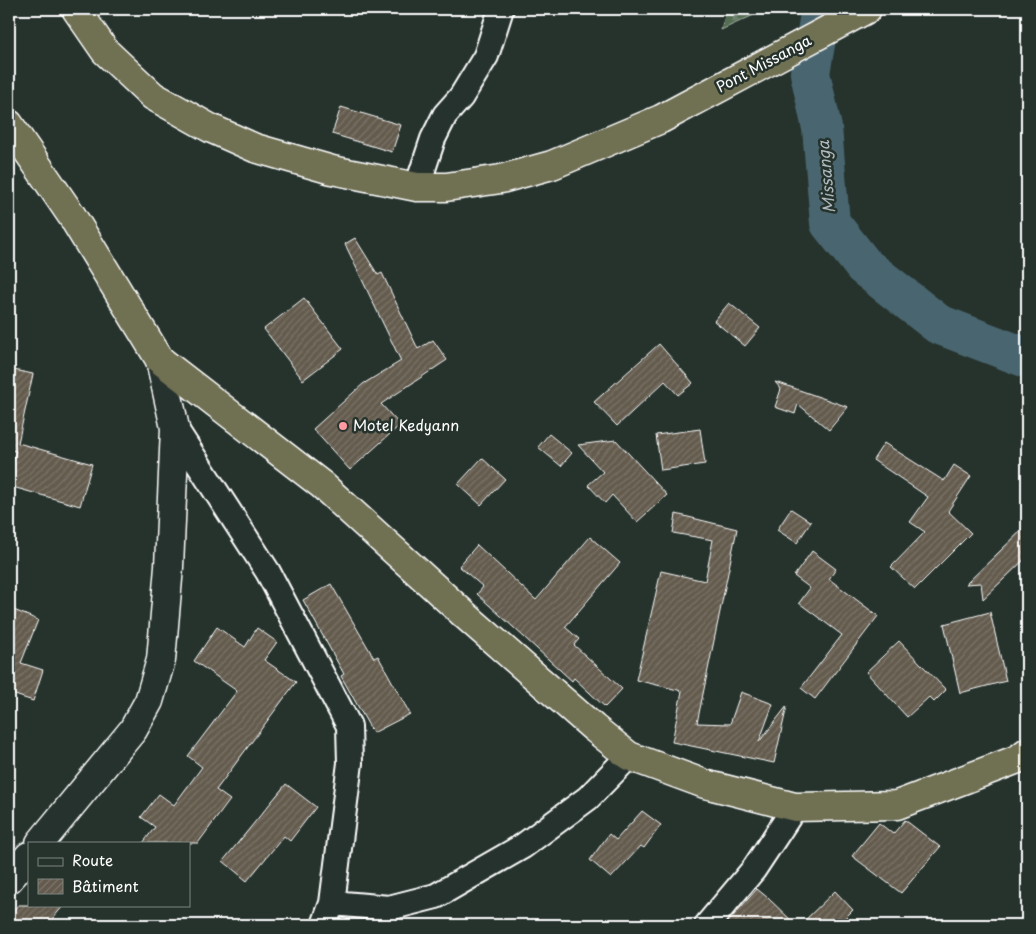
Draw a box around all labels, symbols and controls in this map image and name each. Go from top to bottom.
street label: Pont Missanga [712,28,816,97]
water label: Missanga [810,139,840,214]
place label: Motel Kedyann [353,413,459,436]
marker: Motel Kedyann [337,420,349,432]
legend [28,842,190,906]
text: Route [72,848,113,871]
text: Bâtiment [72,874,139,897]

